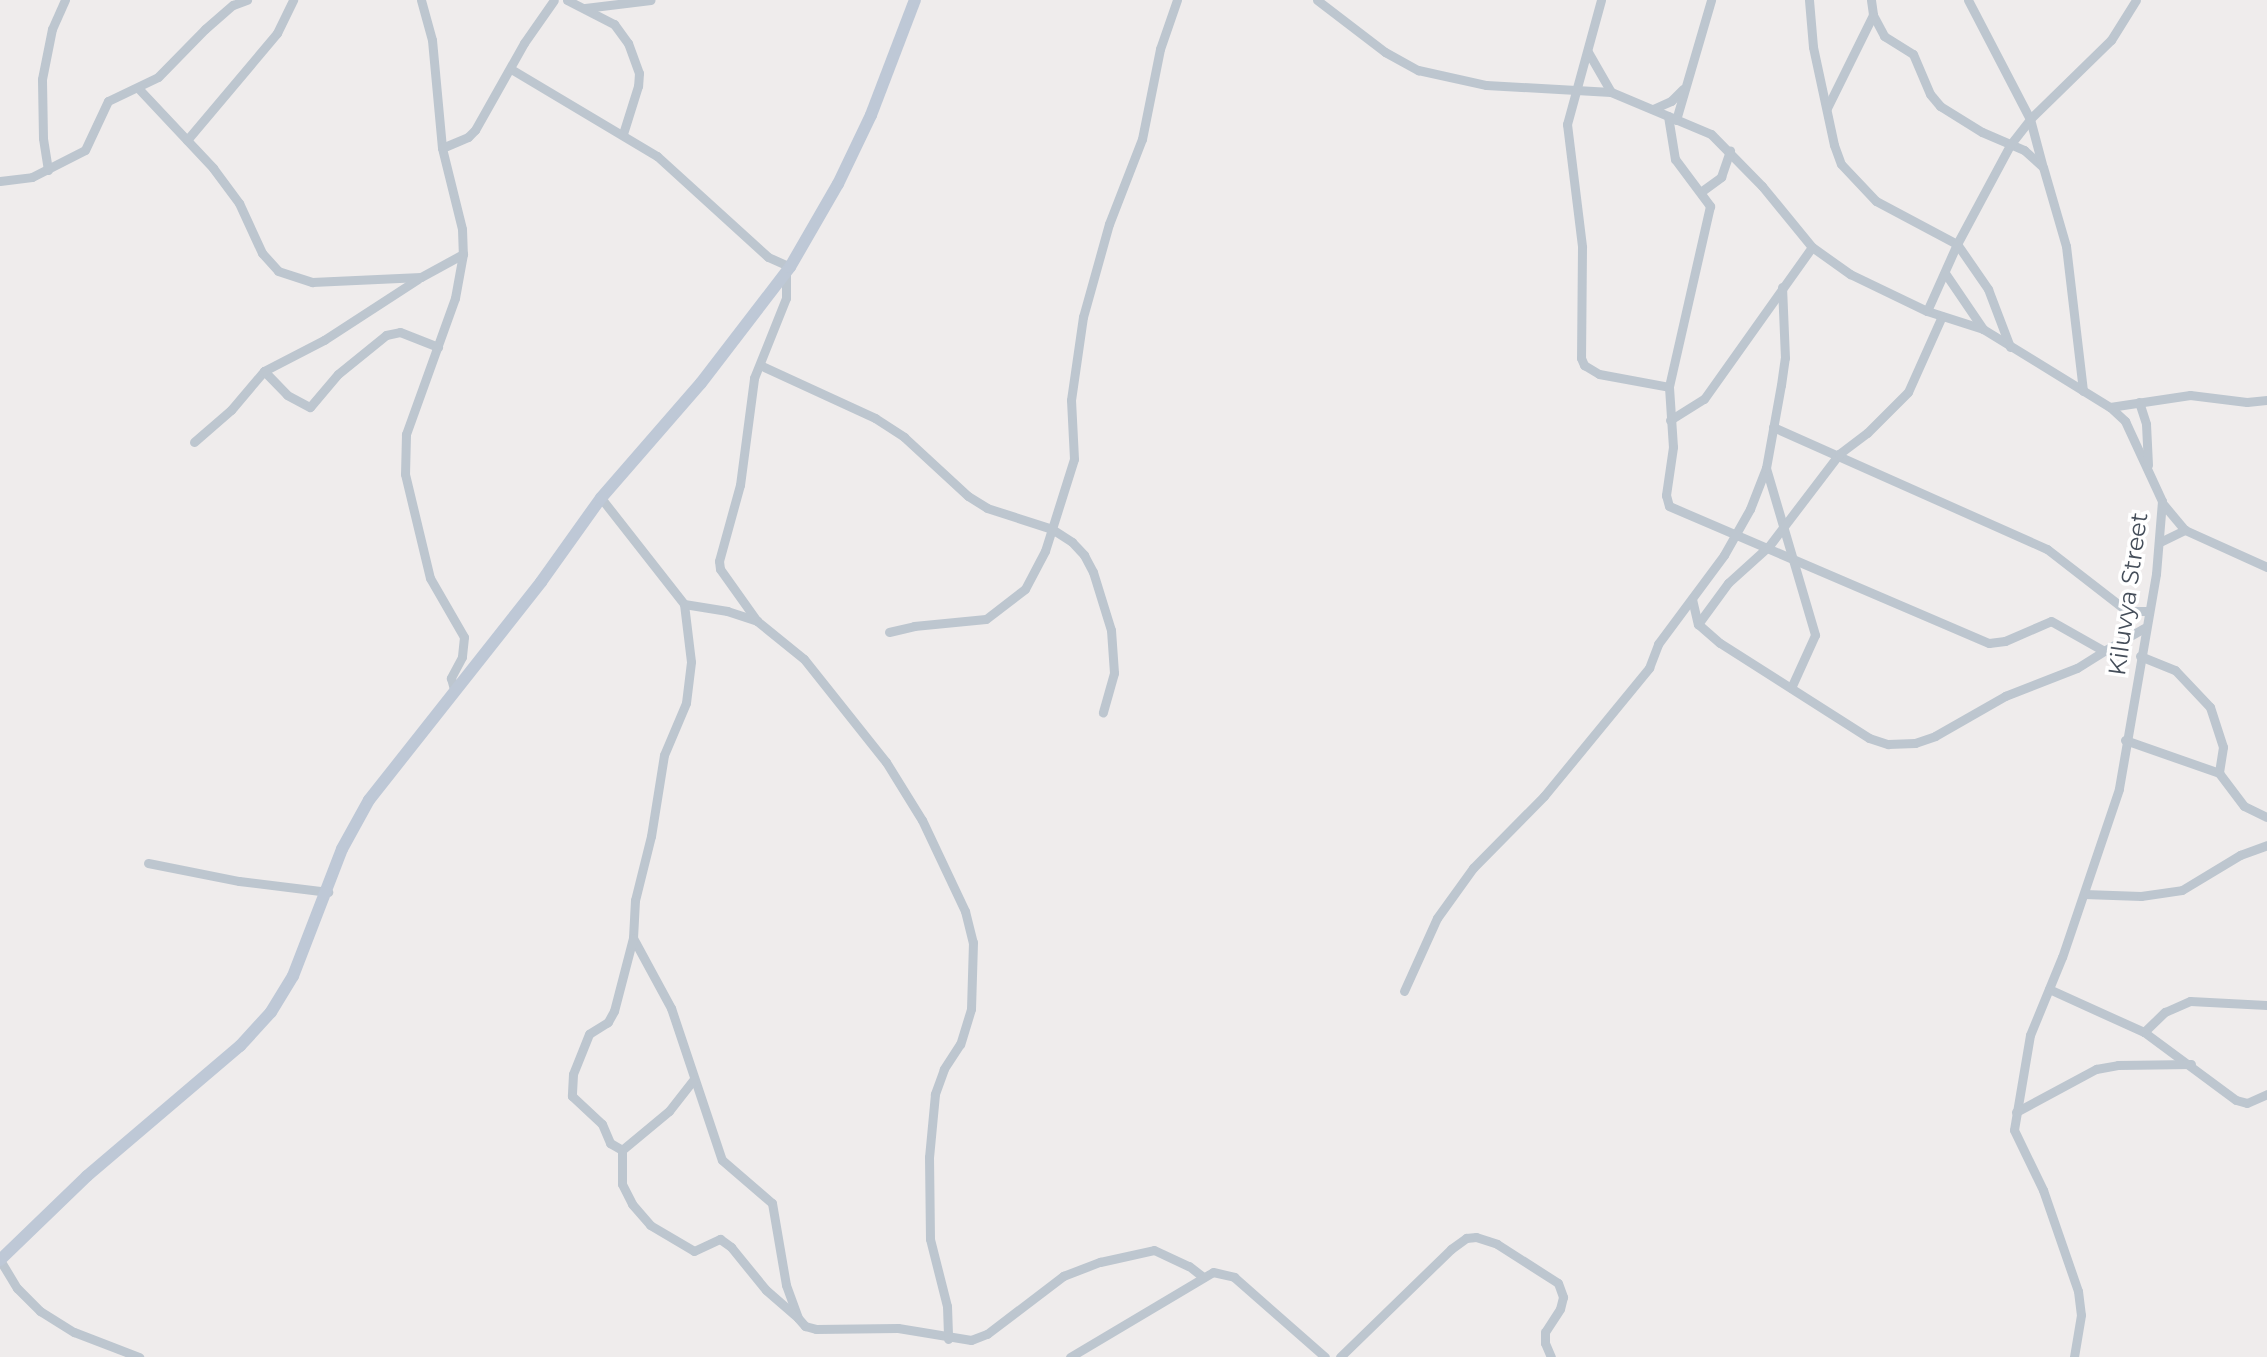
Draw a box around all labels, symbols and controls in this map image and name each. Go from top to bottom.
street label: Kiluvya Street [2102,511,2154,677]

